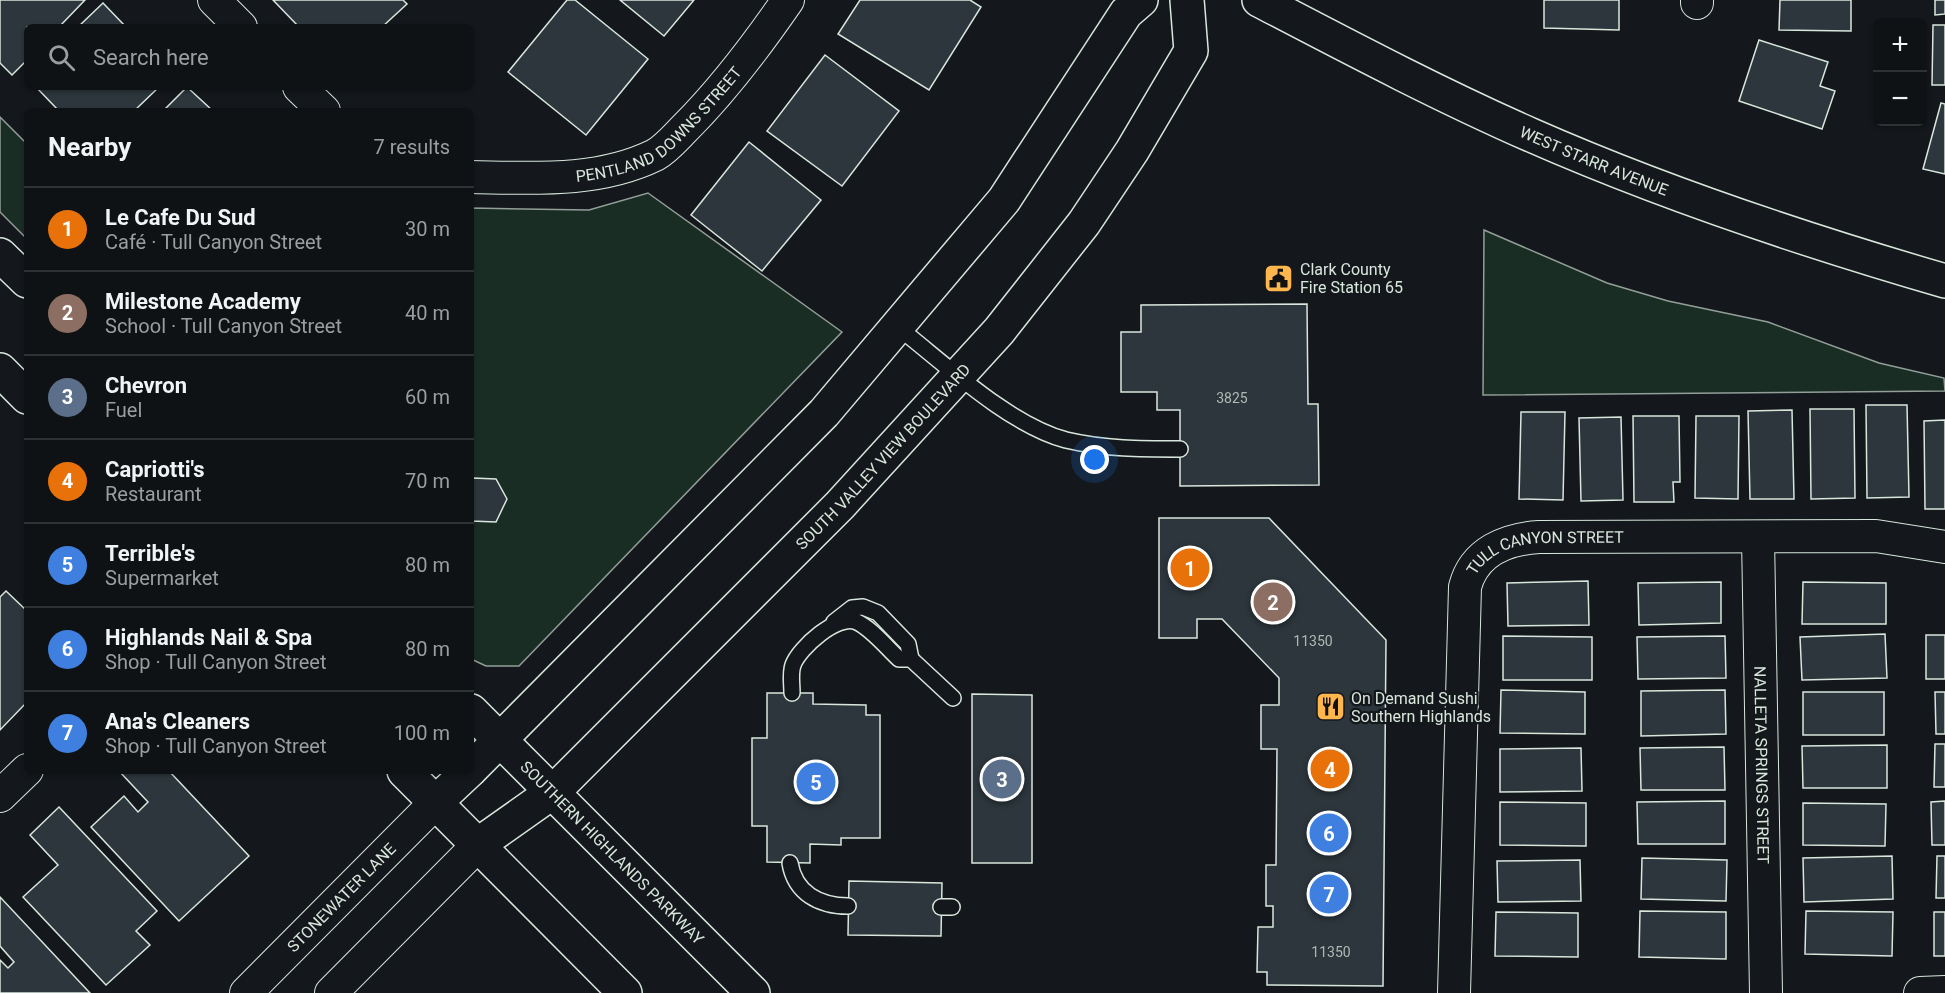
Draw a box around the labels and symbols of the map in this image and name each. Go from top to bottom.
street label: PENTLAND DOWNS STREET [575,62,745,185]
street label: WEST STARR AVENUE [1517,122,1671,199]
place label: Clark County Fire Station 65 [1300,260,1403,297]
public building icon: Clark County Fire Station 65 [1263,262,1295,294]
street label: SOUTH VALLEY VIEW BOULEVARD [792,360,974,553]
house number: 3825 [1216,390,1248,406]
your location [1080,445,1109,474]
street label: TULL CANYON STREET [1462,527,1624,578]
pin: 1 [1170,546,1210,590]
pin: 2 [1254,580,1292,624]
house number: 11350 [1293,633,1333,649]
street label: NALLETA SPRINGS STREET [1751,666,1773,865]
place label: On Demand Sushi Southern Highlands [1351,689,1491,726]
restaurant icon: On Demand Sushi Southern Highlands [1314,691,1346,723]
pin: 4 [1310,746,1350,792]
pin: 3 [982,756,1022,802]
street label: SOUTHERN HIGHLANDS PARKWAY [517,757,708,948]
pin: 5 [796,760,836,804]
pin: 6 [1310,810,1348,856]
street label: STONEWATER LANE [283,839,399,956]
pin: 7 [1310,872,1348,916]
house number: 11350 [1311,944,1351,960]

